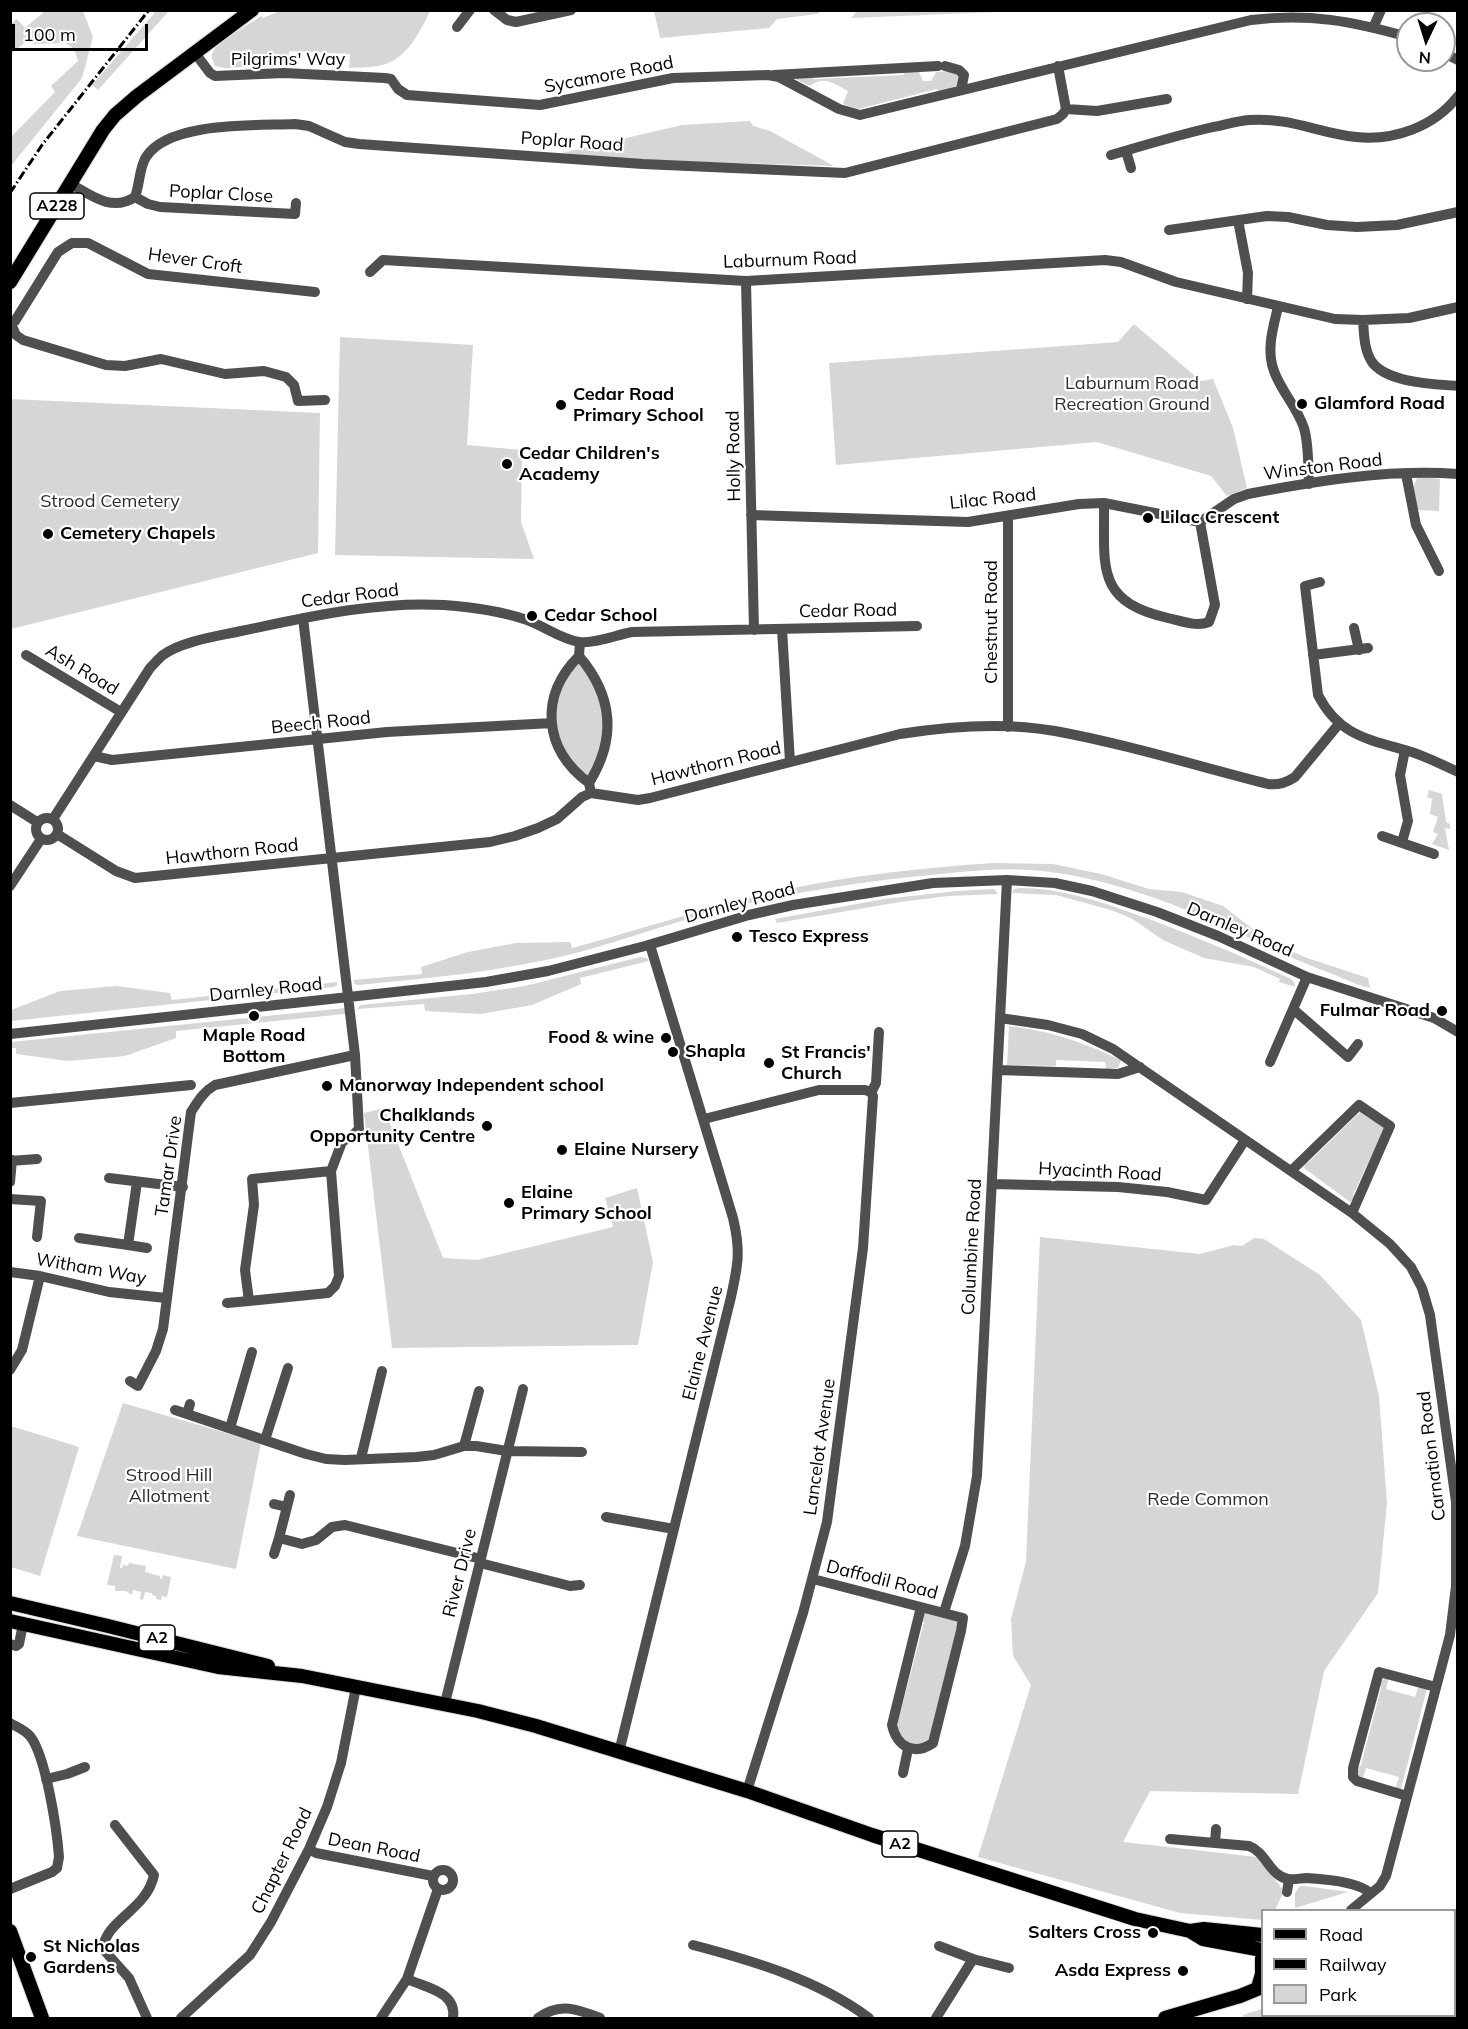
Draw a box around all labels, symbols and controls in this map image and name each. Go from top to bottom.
scale bar [15,12,152,50]
north arrow [1396,12,1456,72]
text: 100 m [23,23,76,46]
text: N [1418,48,1432,68]
street label: Pilgrims' Way [231,49,345,71]
street label: Sycamore Road [543,52,675,98]
street label: Poplar Road [520,128,624,156]
street label: Poplar Close [168,180,274,208]
road number: A228 [30,193,84,219]
street label: Hever Croft [147,244,243,278]
street label: Laburnum Road [723,247,857,273]
park label: Laburnum Road Recreation Ground [1054,373,1210,416]
place label: Cedar Road Primary School [573,384,704,426]
place label: Glamford Road [1314,393,1445,415]
marker: Glamford Road [1295,397,1309,411]
marker: Cedar Road Primary School [554,398,568,412]
street label: Holly Road [722,410,746,502]
place label: Cedar Children's Academy [519,443,660,486]
street label: Winston Road [1262,449,1384,485]
marker: Cedar Children's Academy [500,457,514,471]
street label: Lilac Road [949,484,1037,514]
park label: Strood Cemetery [40,491,180,513]
place label: Lilac Crescent [1160,507,1279,529]
marker: Lilac Crescent [1141,511,1155,525]
place label: Cemetery Chapels [60,523,216,545]
marker: Cemetery Chapels [41,527,55,541]
street label: Chestnut Road [981,560,1003,684]
street label: Cedar Road [300,579,400,613]
street label: Cedar Road [799,599,897,623]
place label: Cedar School [544,605,657,627]
marker: Cedar School [525,609,539,623]
street label: Ash Road [42,640,122,700]
street label: Beech Road [270,707,372,739]
street label: Hawthorn Road [649,737,783,791]
street label: Hawthorn Road [165,834,299,870]
street label: Darnley Road [682,878,798,928]
street label: Darnley Road [1183,898,1297,962]
place label: Tesco Express [749,926,869,948]
marker: Tesco Express [730,930,744,944]
street label: Darnley Road [208,973,324,1007]
place label: Fulmar Road [1320,1000,1430,1022]
marker: Fulmar Road [1435,1004,1449,1018]
marker: Maple Road Bottom [247,1009,261,1023]
place label: Maple Road Bottom [203,1025,305,1068]
place label: Food & wine [548,1027,654,1049]
marker: Food & wine [659,1031,673,1045]
place label: Shapla [685,1041,746,1063]
place label: St Francis' Church [781,1042,871,1084]
marker: Shapla [666,1045,680,1059]
marker: St Francis' Church [762,1056,776,1070]
place label: Manorway Independent school [339,1075,604,1097]
marker: Manorway Independent school [320,1079,334,1093]
place label: Chalklands Opportunity Centre [309,1105,475,1148]
street label: Tamar Drive [151,1114,187,1218]
marker: Chalklands Opportunity Centre [480,1119,494,1133]
place label: Elaine Nursery [574,1139,698,1161]
marker: Elaine Nursery [555,1143,569,1157]
street label: Hyacinth Road [1038,1158,1162,1186]
street label: Columbine Road [958,1178,986,1316]
place label: Elaine Primary School [521,1182,652,1224]
marker: Elaine Primary School [502,1196,516,1210]
street label: Witham Way [34,1249,148,1289]
street label: Elaine Avenue [678,1283,728,1403]
street label: Lancelot Avenue [800,1377,840,1517]
street label: Carnation Road [1413,1390,1451,1522]
park label: Strood Hill Allotment [126,1465,212,1508]
park label: Rede Common [1147,1489,1269,1511]
street label: River Drive [439,1526,481,1620]
street label: Daffodil Road [824,1556,940,1604]
road number: A2 [139,1625,175,1651]
street label: Chapter Road [247,1804,317,1918]
street label: Dean Road [326,1828,422,1868]
road number: A2 [882,1831,918,1857]
legend [1261,1909,1456,2017]
place label: Salters Cross [1028,1922,1141,1944]
text: Road [1319,1923,1363,1946]
marker: Salters Cross [1146,1926,1160,1940]
place label: St Nicholas Gardens [43,1936,140,1978]
marker: St Nicholas Gardens [24,1950,38,1964]
text: Railway [1319,1953,1387,1976]
place label: Asda Express [1055,1960,1171,1982]
marker: Asda Express [1176,1964,1190,1978]
text: Park [1319,1983,1357,2006]

